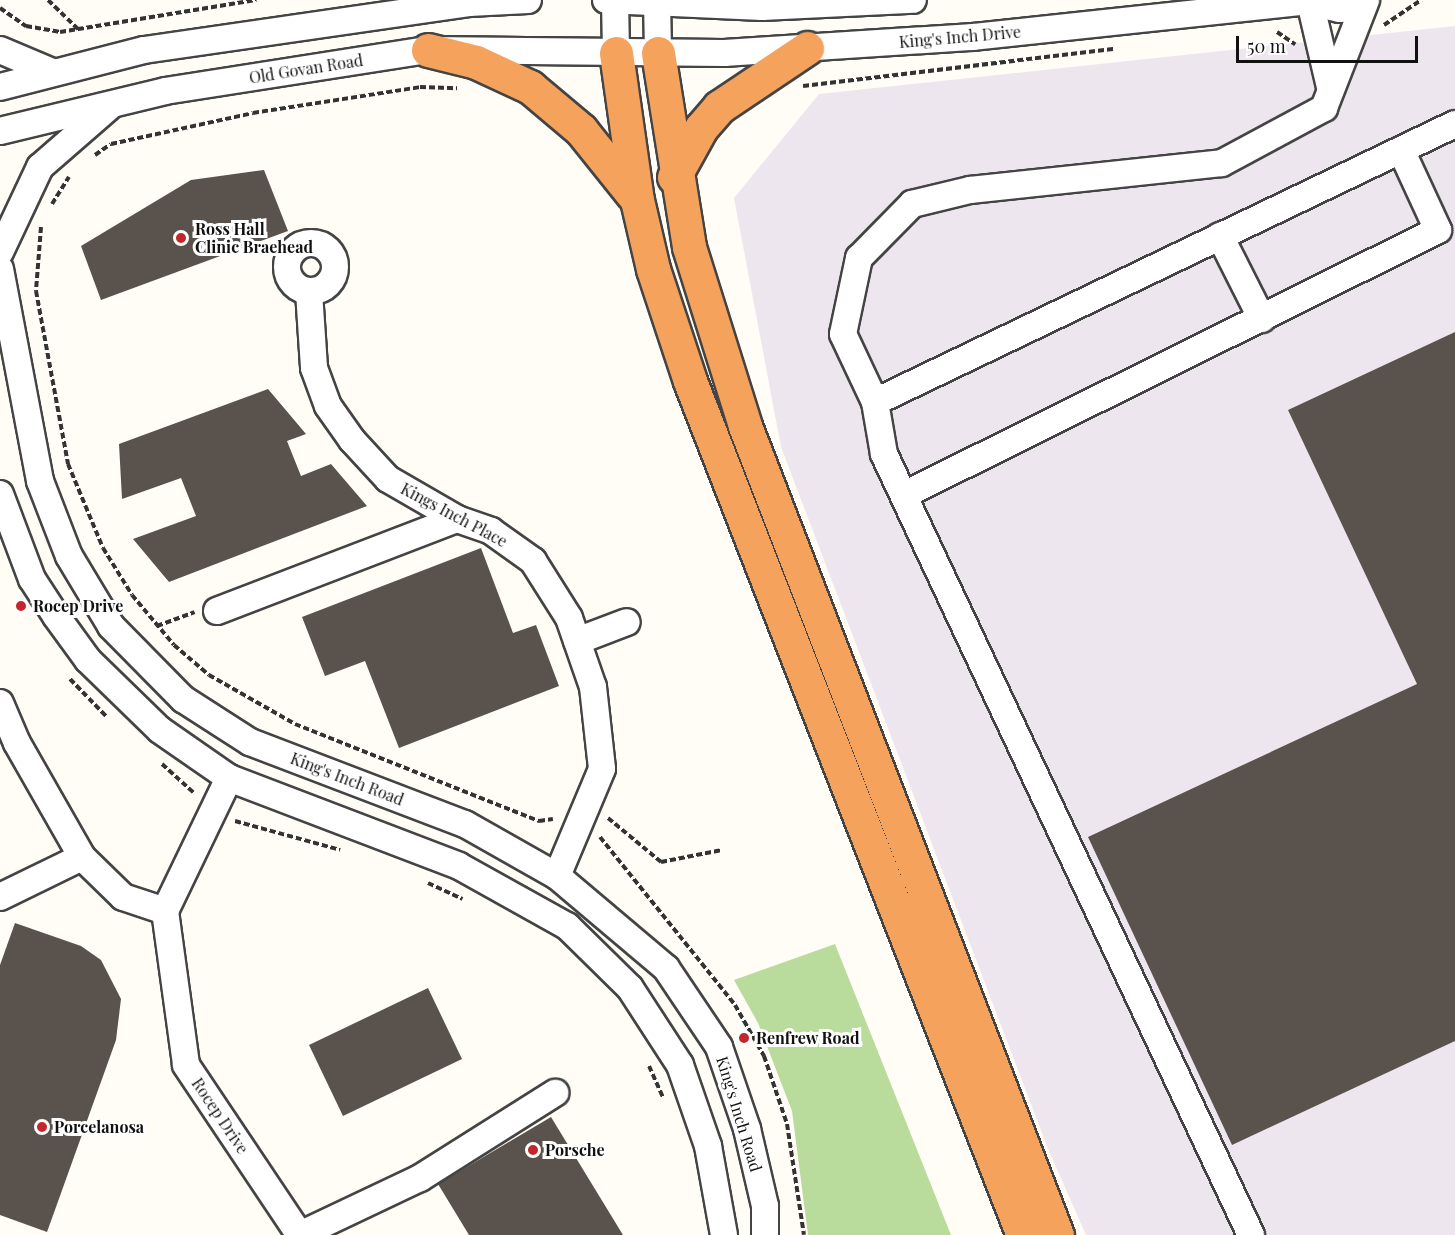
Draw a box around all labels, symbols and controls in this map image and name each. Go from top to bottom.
street label: King's Inch Drive [898,22,1022,52]
scale bar [1239,24,1420,62]
text: 50 m [1247,34,1286,58]
street label: Old Govan Road [248,51,364,87]
place label: Ross Hall Clinic Braehead [195,219,313,257]
marker: Ross Hall Clinic Braehead [172,229,190,247]
street label: Kings Inch Place [397,479,511,551]
place label: Rocep Drive [33,596,123,616]
marker: Rocep Drive [14,599,28,613]
street label: King's Inch Road [288,749,406,809]
place label: Renfrew Road [756,1028,860,1048]
marker: Renfrew Road [737,1031,751,1045]
street label: King's Inch Road [712,1054,766,1174]
street label: Rocep Drive [188,1074,252,1158]
place label: Porcelanosa [54,1117,144,1137]
marker: Porcelanosa [35,1120,49,1134]
place label: Porsche [545,1140,605,1160]
marker: Porsche [526,1143,540,1157]

